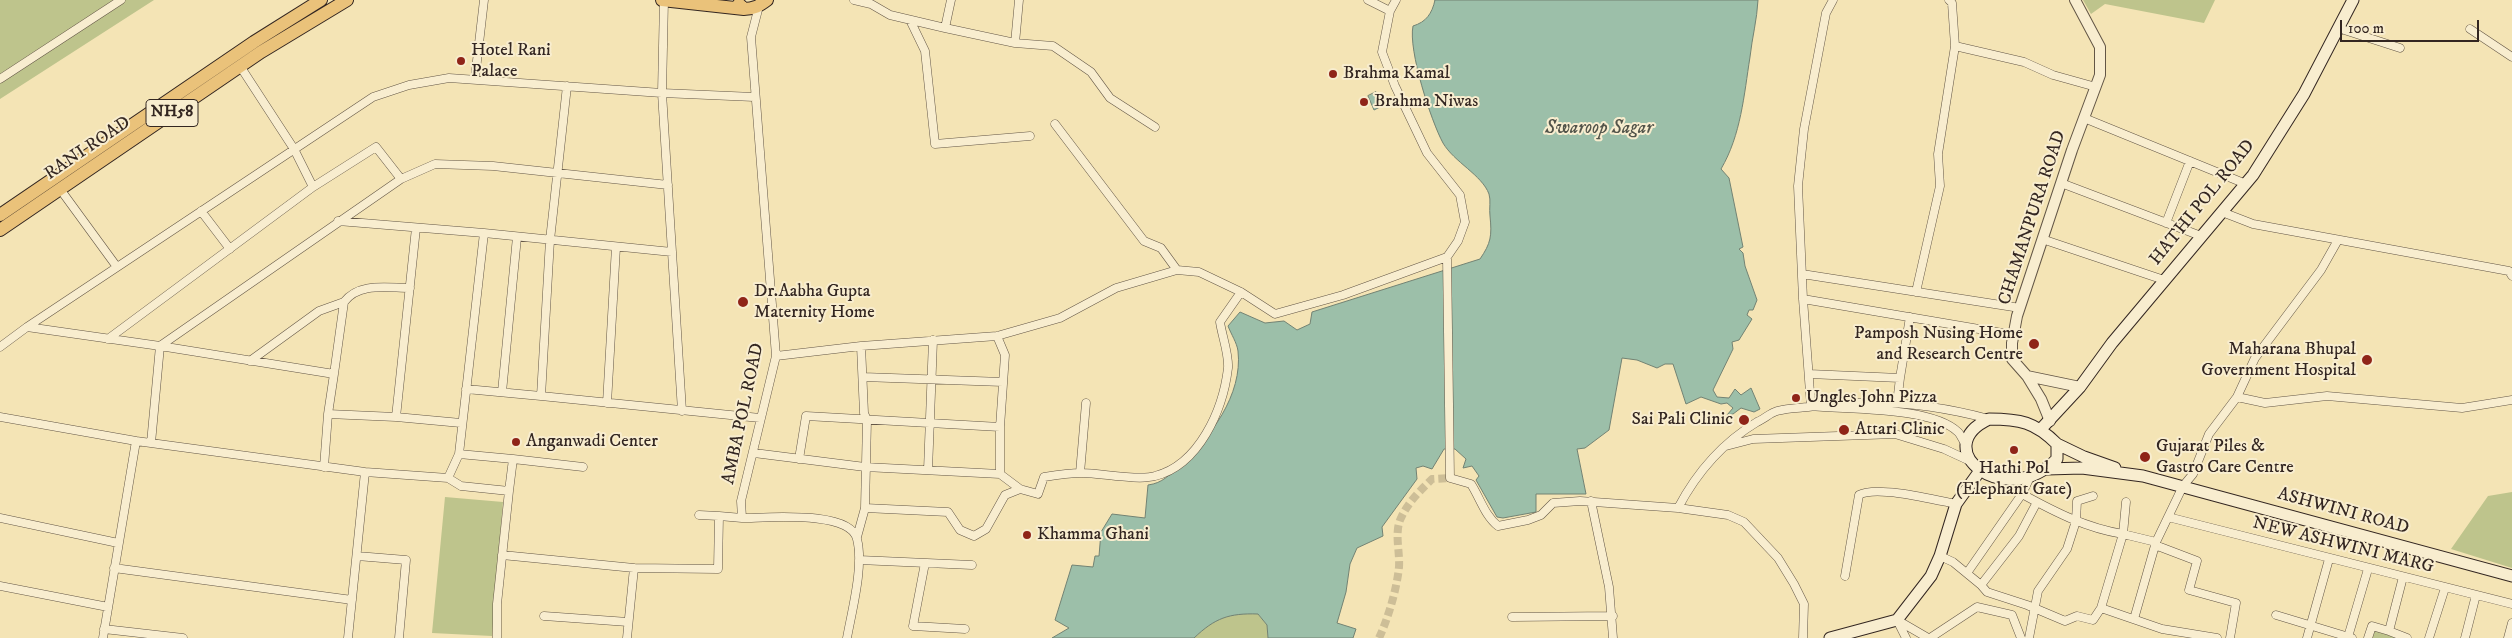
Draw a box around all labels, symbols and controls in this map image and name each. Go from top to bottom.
scale bar [2342,10,2481,42]
text: 100 m [2348,19,2384,38]
place label: Hotel Rani Palace [471,40,551,82]
marker: Hotel Rani Palace [455,55,467,67]
place label: Brahma Kamal [1343,63,1450,85]
marker: Brahma Kamal [1327,68,1339,80]
place label: Brahma Niwas [1374,91,1478,113]
marker: Brahma Niwas [1358,96,1370,108]
road number: NH58 [146,100,198,126]
street label: RANI ROAD [41,112,135,186]
water label: Swaroop Sagar [1545,118,1653,140]
street label: CHAMANPURA ROAD [1995,128,2071,308]
street label: HATHI POL ROAD [2146,136,2260,270]
place label: Dr.Aabha Gupta Maternity Home [754,281,875,324]
marker: Dr.Aabha Gupta Maternity Home [736,295,750,309]
place label: Pamposh Nusing Home and Research Centre [1854,323,2023,366]
marker: Pamposh Nusing Home and Research Centre [2027,337,2041,351]
place label: Maharana Bhupal Government Hospital [2201,339,2356,382]
street label: AMBA POL ROAD [718,341,770,487]
marker: Maharana Bhupal Government Hospital [2360,353,2374,367]
place label: Ungles John Pizza [1806,387,1937,409]
marker: Ungles John Pizza [1790,392,1802,404]
place label: Sai Pali Clinic [1632,409,1733,431]
marker: Sai Pali Clinic [1737,413,1751,427]
place label: Attari Clinic [1855,419,1945,441]
marker: Attari Clinic [1837,423,1851,437]
place label: Anganwadi Center [526,431,658,453]
marker: Anganwadi Center [510,436,522,448]
place label: Gujarat Piles & Gastro Care Centre [2156,436,2294,478]
marker: Hathi Pol (Elephant Gate) [2008,444,2020,456]
marker: Gujarat Piles & Gastro Care Centre [2138,450,2152,464]
place label: Hathi Pol (Elephant Gate) [1956,458,2072,500]
street label: ASHWINI ROAD [2275,484,2411,540]
street label: NEW ASHWINI MARG [2250,513,2436,579]
place label: Khamma Ghani [1037,524,1149,546]
marker: Khamma Ghani [1021,529,1033,541]

